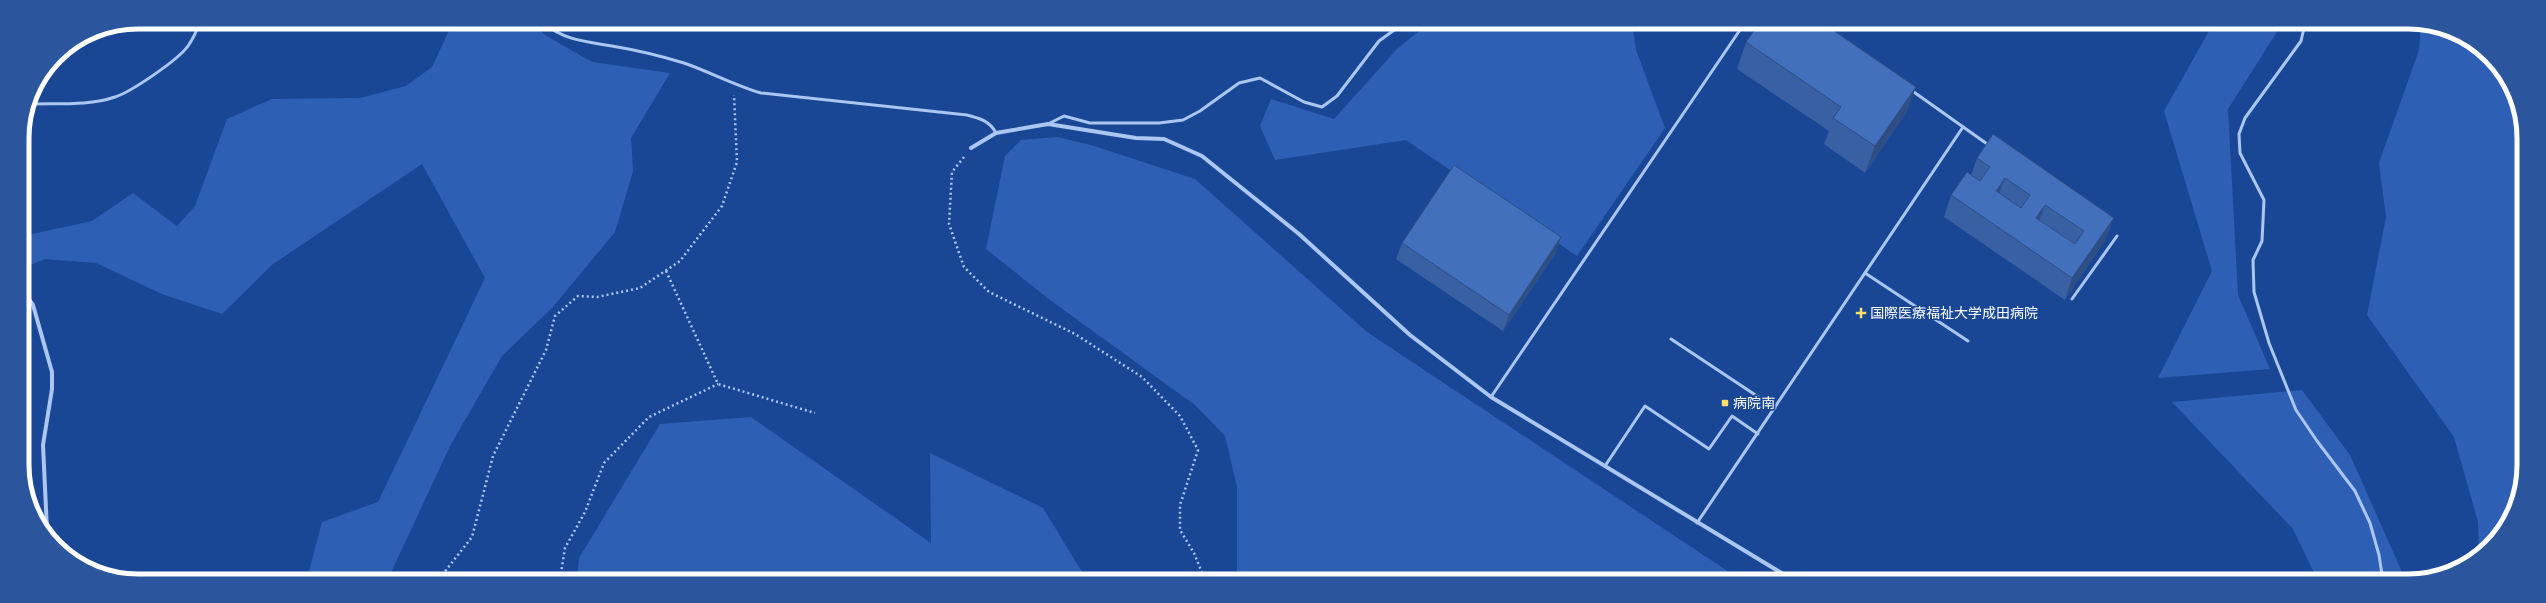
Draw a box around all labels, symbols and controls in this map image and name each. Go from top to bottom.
place label: 国際医療福祉大学成田病院 [1870,306,2038,323]
marker: 国際医療福祉大学成田病院 [1855,307,1867,319]
place label: 病院南 [1733,396,1775,413]
marker: 病院南 [1720,398,1730,408]

